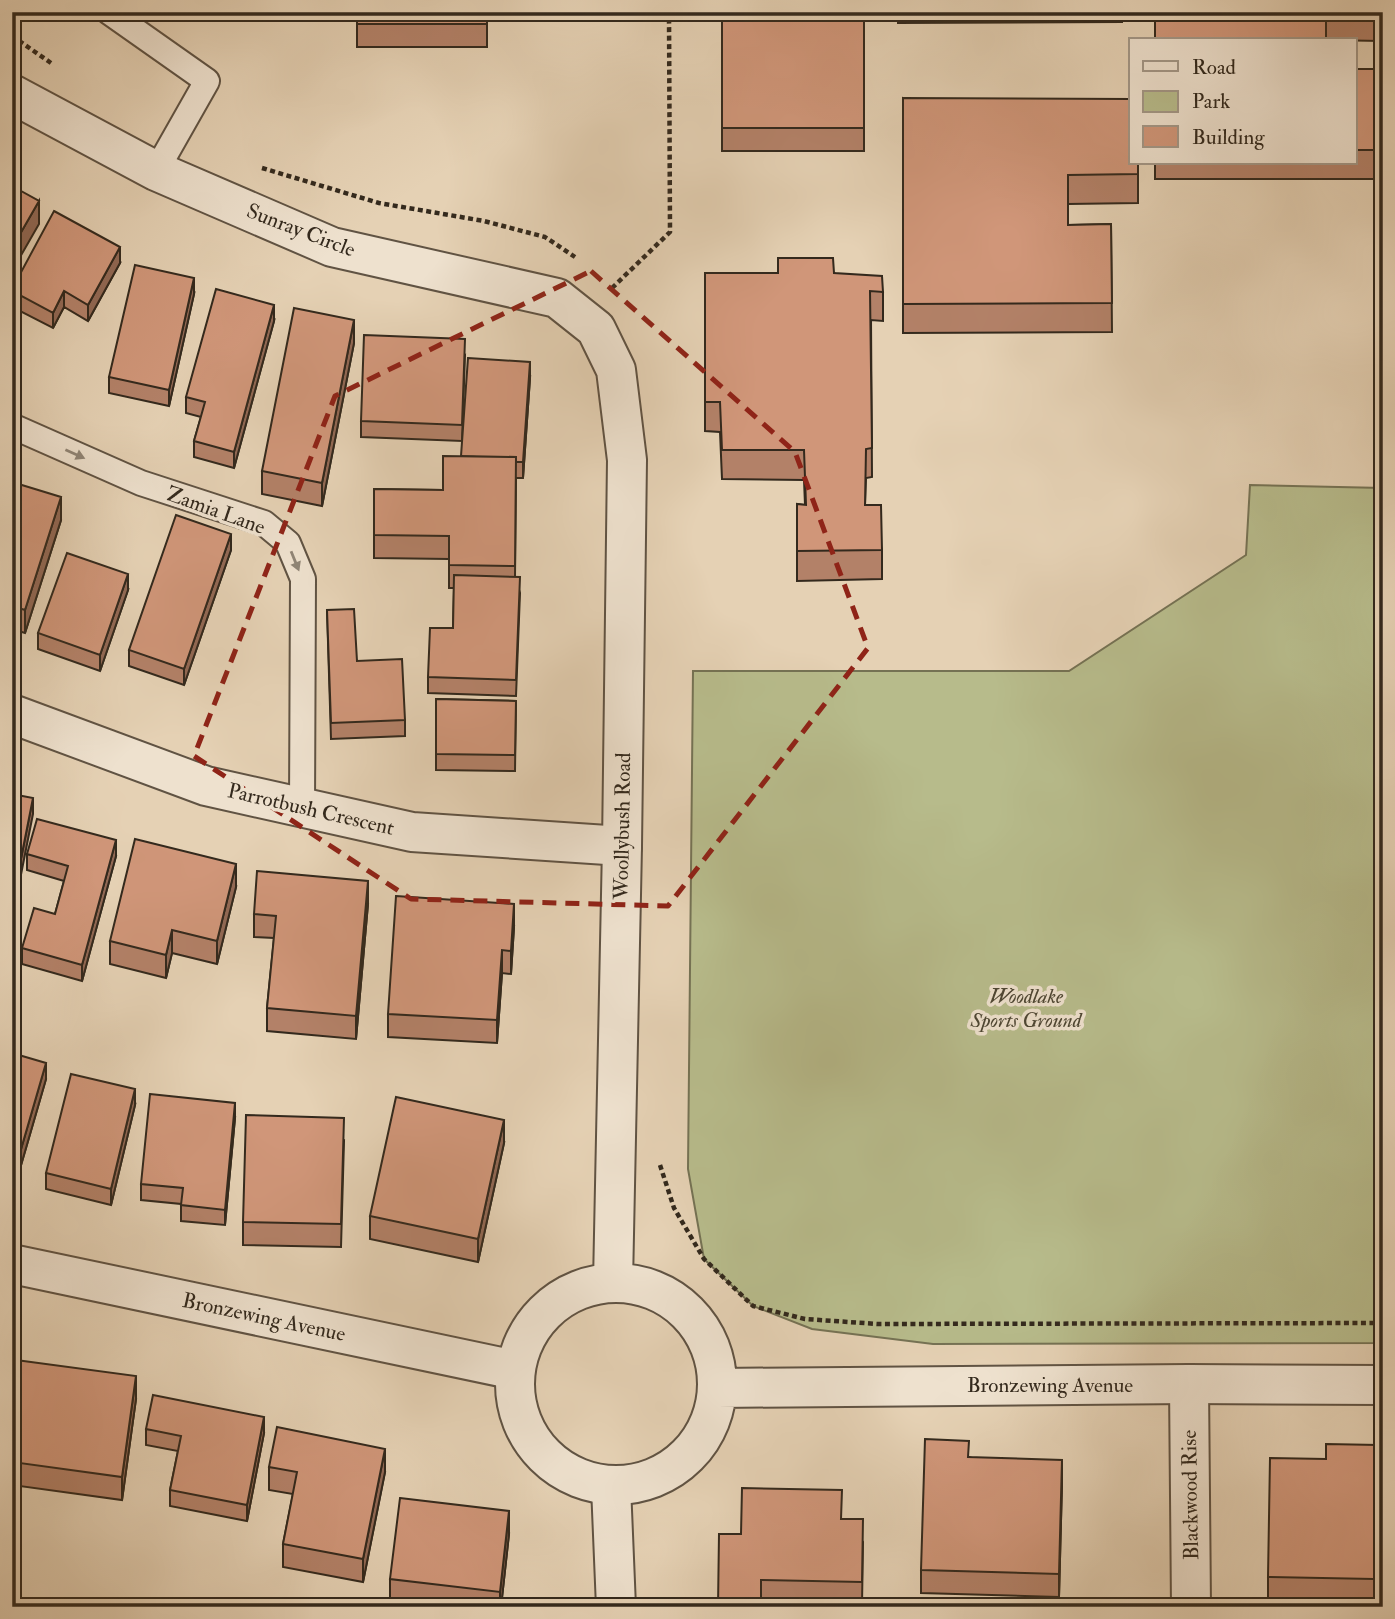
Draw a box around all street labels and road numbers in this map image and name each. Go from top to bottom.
street label: Sunray Circle [243,197,359,264]
street label: Zamia Lane [163,480,269,541]
street label: Woollybush Road [608,752,637,901]
street label: Parrotbush Crescent [225,777,397,842]
street label: Bronzewing Avenue [180,1287,348,1348]
street label: Bronzewing Avenue [967,1372,1133,1399]
street label: Blackwood Rise [1176,1429,1205,1560]

